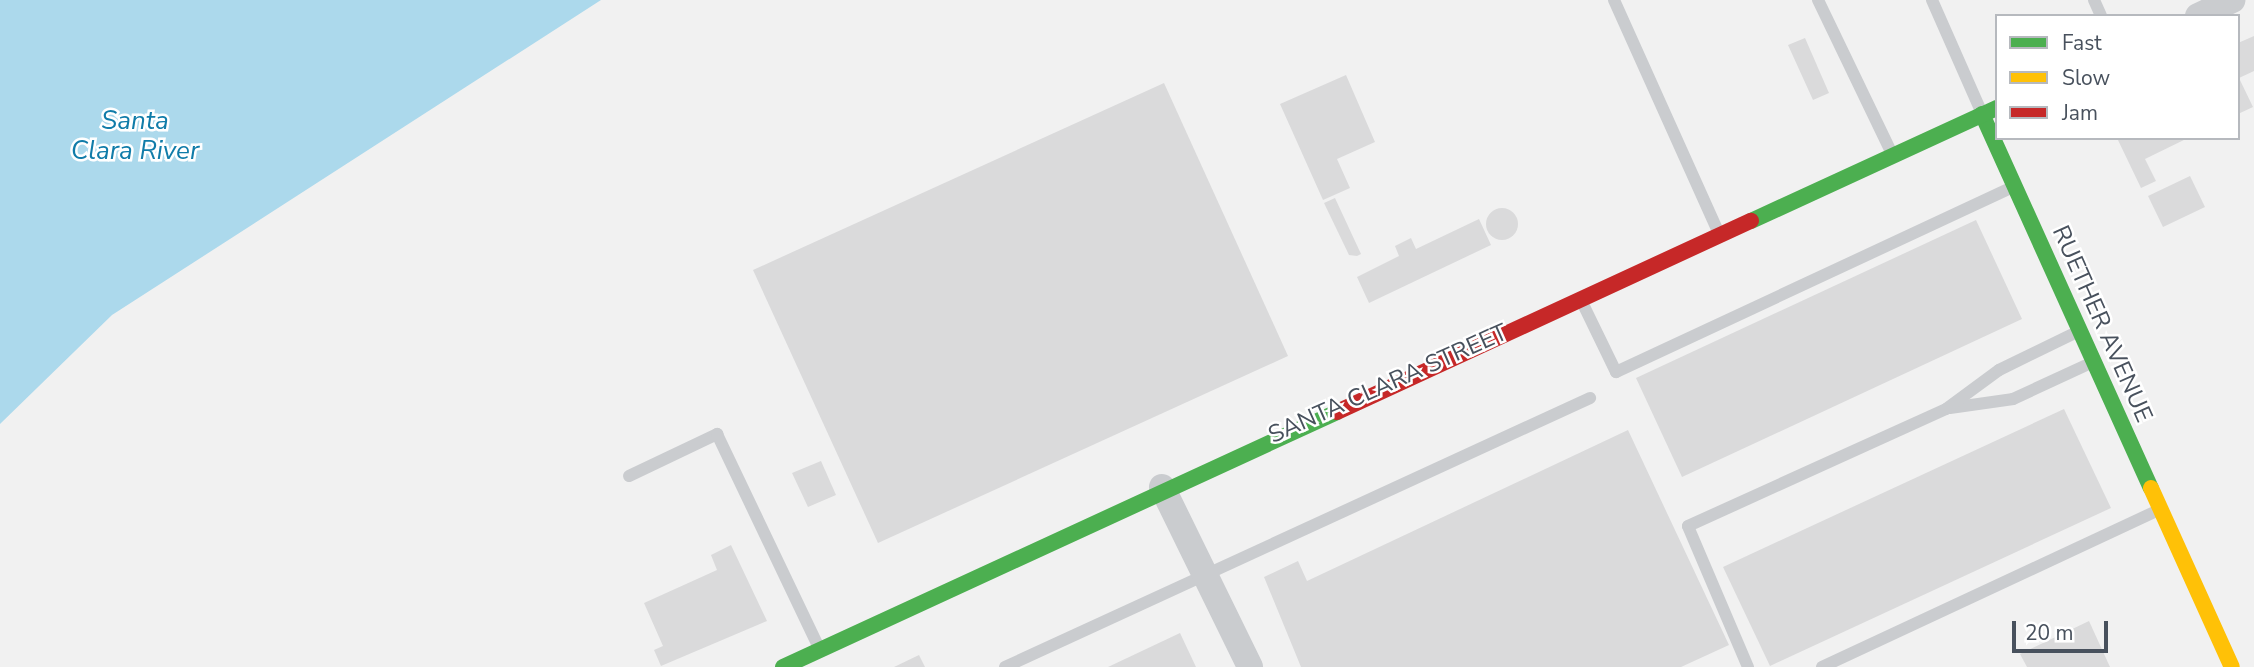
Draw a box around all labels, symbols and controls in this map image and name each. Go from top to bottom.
legend [1995,14,2240,140]
text: Fast [2062,29,2102,57]
text: Slow [2062,64,2110,92]
text: Jam [2062,99,2098,127]
water label: Santa Clara River [71,105,199,166]
street label: RUETHER AVENUE [2046,221,2158,427]
street label: SANTA CLARA STREET [1264,318,1512,450]
scale bar [2016,608,2112,652]
text: 20 m [2025,619,2074,647]

